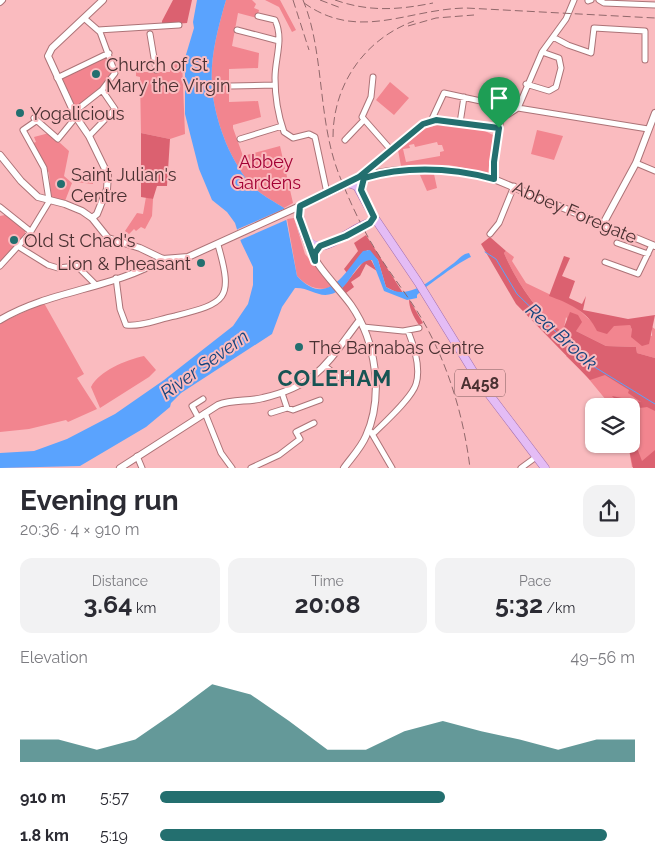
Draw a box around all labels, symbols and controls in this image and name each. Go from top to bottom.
place label: Church of St Mary the Virgin [106,54,231,96]
marker: Church of St Mary the Virgin [90,68,102,80]
pin [478,77,520,128]
icon: arrive [485,84,513,112]
place label: Yogalicious [30,103,125,124]
marker: Yogalicious [14,107,26,119]
park label: Abbey Gardens [231,151,301,193]
place label: Saint Julian's Centre [71,164,177,206]
street label: Abbey Foregate [510,176,641,248]
marker: Saint Julian's Centre [55,178,67,190]
place label: Old St Chad's [24,230,136,251]
marker: Old St Chad's [8,234,20,246]
place label: Lion & Pheasant [57,253,191,274]
marker: Lion & Pheasant [195,257,207,269]
water label: Rea Brook [522,298,602,374]
water label: River Severn [156,325,252,403]
place label: The Barnabas Centre [309,337,485,358]
marker: The Barnabas Centre [293,341,305,353]
district label: COLEHAM [278,365,392,391]
road number: A458 [455,369,505,396]
map controls [585,398,640,453]
button: layers [585,398,640,453]
text: Evening run [20,484,179,517]
button: share [583,485,635,537]
text: 20:36 · 4 × 910 m [20,520,140,539]
text: Distance [92,573,148,589]
text: Time [311,573,344,589]
text: Pace [519,573,551,589]
text: 3.64 [83,589,132,619]
text: 20:08 [294,589,361,619]
text: 5:32 [495,589,543,619]
text: km [132,600,156,616]
text: /km [543,600,575,616]
text: Elevation [20,648,88,667]
text: 49–56 m [571,648,635,667]
text: 910 m [20,788,66,807]
text: 5:57 [100,788,129,807]
text: 1.8 km [20,826,69,845]
text: 5:19 [100,826,128,845]

